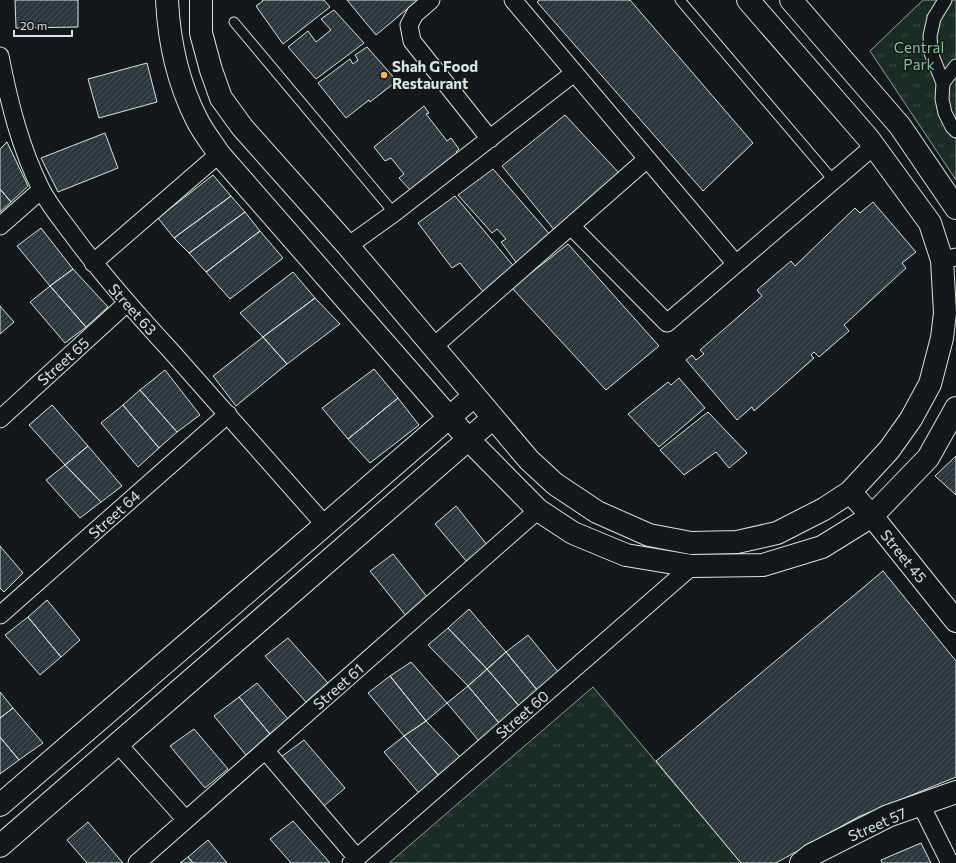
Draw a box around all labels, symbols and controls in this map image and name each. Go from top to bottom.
scale bar [14,12,72,38]
text: 20 m [20,18,47,32]
park label: Central Park [894,38,944,73]
place label: Shah G Food Restaurant [392,57,478,92]
marker: Shah G Food Restaurant [379,70,389,80]
street label: Street 63 [105,280,161,338]
street label: Street 65 [34,333,92,389]
street label: Street 64 [84,486,144,542]
street label: Street 45 [877,526,931,586]
street label: Street 61 [309,659,367,713]
street label: Street 60 [492,686,552,742]
street label: Street 57 [845,803,909,845]

